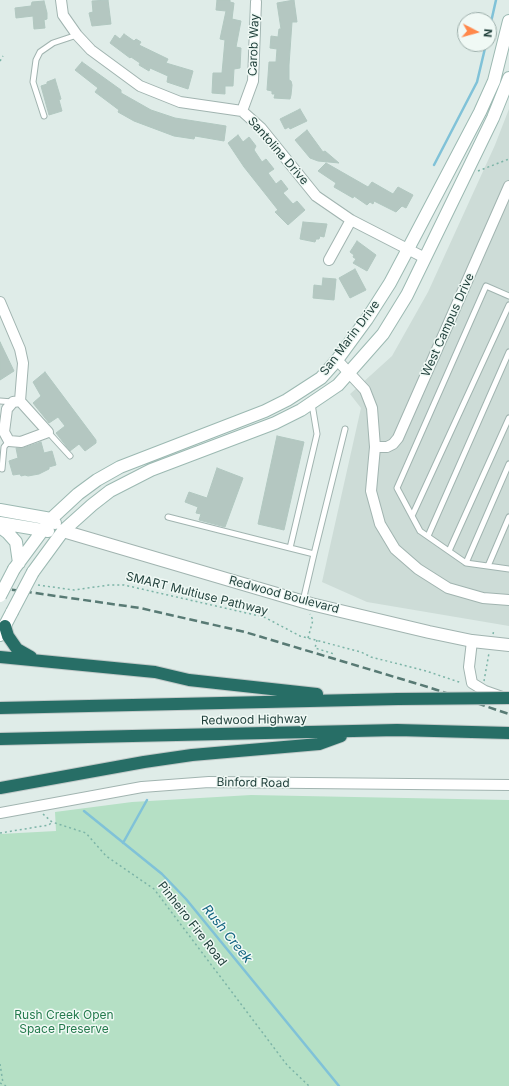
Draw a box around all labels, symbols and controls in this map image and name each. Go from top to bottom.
north arrow [457,12,497,52]
street label: Carob Way [246,14,262,76]
text: N [481,28,495,38]
street label: Santolina Drive [245,114,311,188]
street label: West Campus Drive [419,271,477,379]
street label: San Marin Drive [317,298,383,378]
street label: SMART Multiuse Pathway [124,569,270,619]
street label: Redwood Boulevard [227,573,341,617]
street label: Redwood Highway [201,712,307,728]
street label: Binford Road [216,775,290,791]
street label: Pinheiro Fire Road [155,879,229,969]
water label: Rush Creek [199,902,255,966]
park label: Rush Creek Open Space Preserve [14,1008,114,1036]

